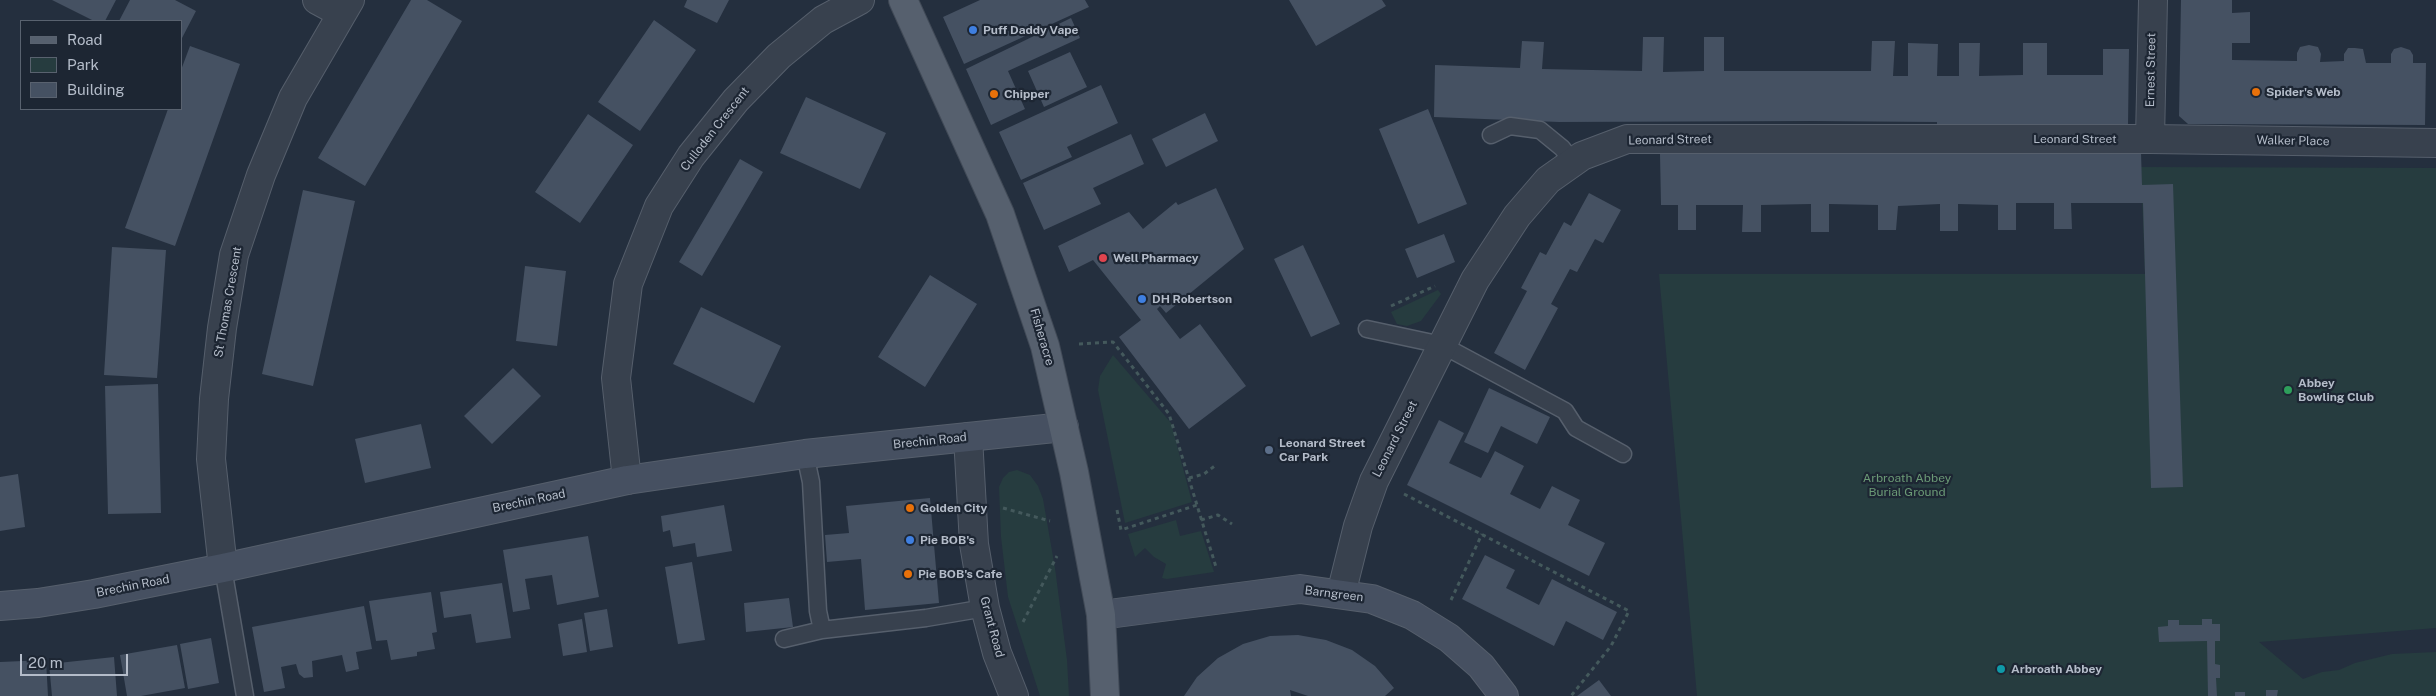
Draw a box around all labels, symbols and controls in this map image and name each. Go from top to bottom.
legend [20,20,182,110]
place label: Puff Daddy Vape [983,23,1078,37]
marker: Puff Daddy Vape [967,24,979,36]
text: Road [67,31,103,48]
street label: Ernest Street [2143,33,2159,107]
text: Park [67,56,99,73]
text: Building [67,81,125,98]
street label: Culloden Crescent [678,84,752,174]
place label: Spider's Web [2266,85,2341,99]
marker: Spider's Web [2250,86,2262,98]
place label: Chipper [1004,87,1049,101]
marker: Chipper [988,88,1000,100]
street label: Leonard Street [1628,132,1712,148]
street label: Leonard Street [2033,132,2117,146]
street label: Walker Place [2256,133,2330,149]
street label: St Thomas Crescent [211,245,245,359]
place label: Well Pharmacy [1113,251,1199,265]
marker: Well Pharmacy [1097,252,1109,264]
place label: DH Robertson [1152,292,1232,306]
marker: DH Robertson [1136,293,1148,305]
street label: Fisheracre [1027,307,1057,367]
place label: Abbey Bowling Club [2298,376,2374,404]
marker: Abbey Bowling Club [2282,384,2294,396]
street label: Leonard Street [1370,399,1420,479]
street label: Brechin Road [892,430,968,452]
place label: Leonard Street Car Park [1279,436,1365,464]
marker: Leonard Street Car Park [1263,444,1275,456]
park label: Arbroath Abbey Burial Ground [1863,471,1951,499]
street label: Brechin Road [491,486,567,516]
place label: Golden City [920,501,987,515]
marker: Golden City [904,502,916,514]
place label: Pie BOB's [920,533,975,547]
marker: Pie BOB's [904,534,916,546]
place label: Pie BOB's Cafe [918,567,1002,581]
marker: Pie BOB's Cafe [902,568,914,580]
street label: Brechin Road [95,572,171,600]
street label: Barngreen [1304,583,1364,605]
street label: Grant Road [977,595,1007,659]
scale bar [22,644,130,676]
text: 20 m [28,654,63,671]
place label: Arbroath Abbey [2011,662,2102,676]
marker: Arbroath Abbey [1995,663,2007,675]

